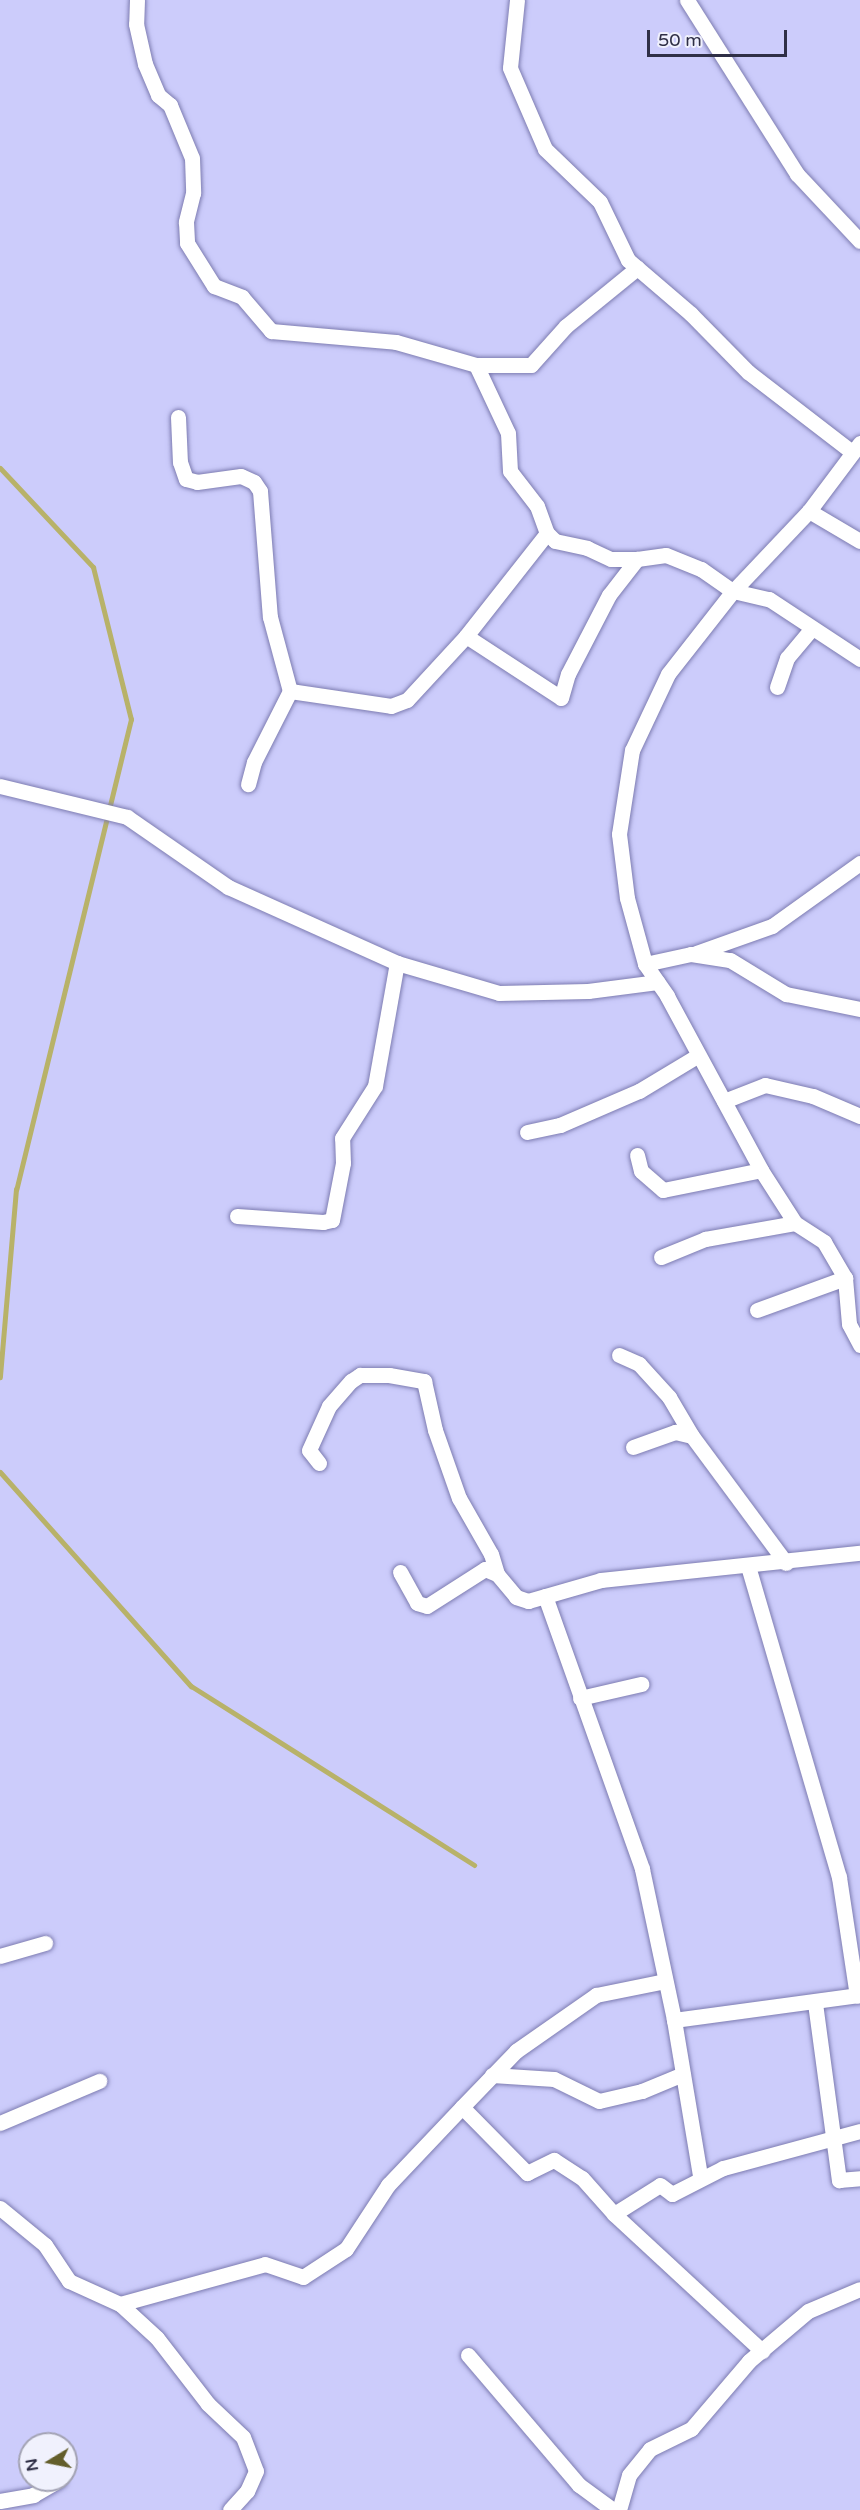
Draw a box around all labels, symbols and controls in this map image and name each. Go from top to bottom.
scale bar [650,18,790,56]
text: 50 m [658,29,702,51]
north arrow [18,2432,78,2492]
text: N [21,2457,43,2473]

